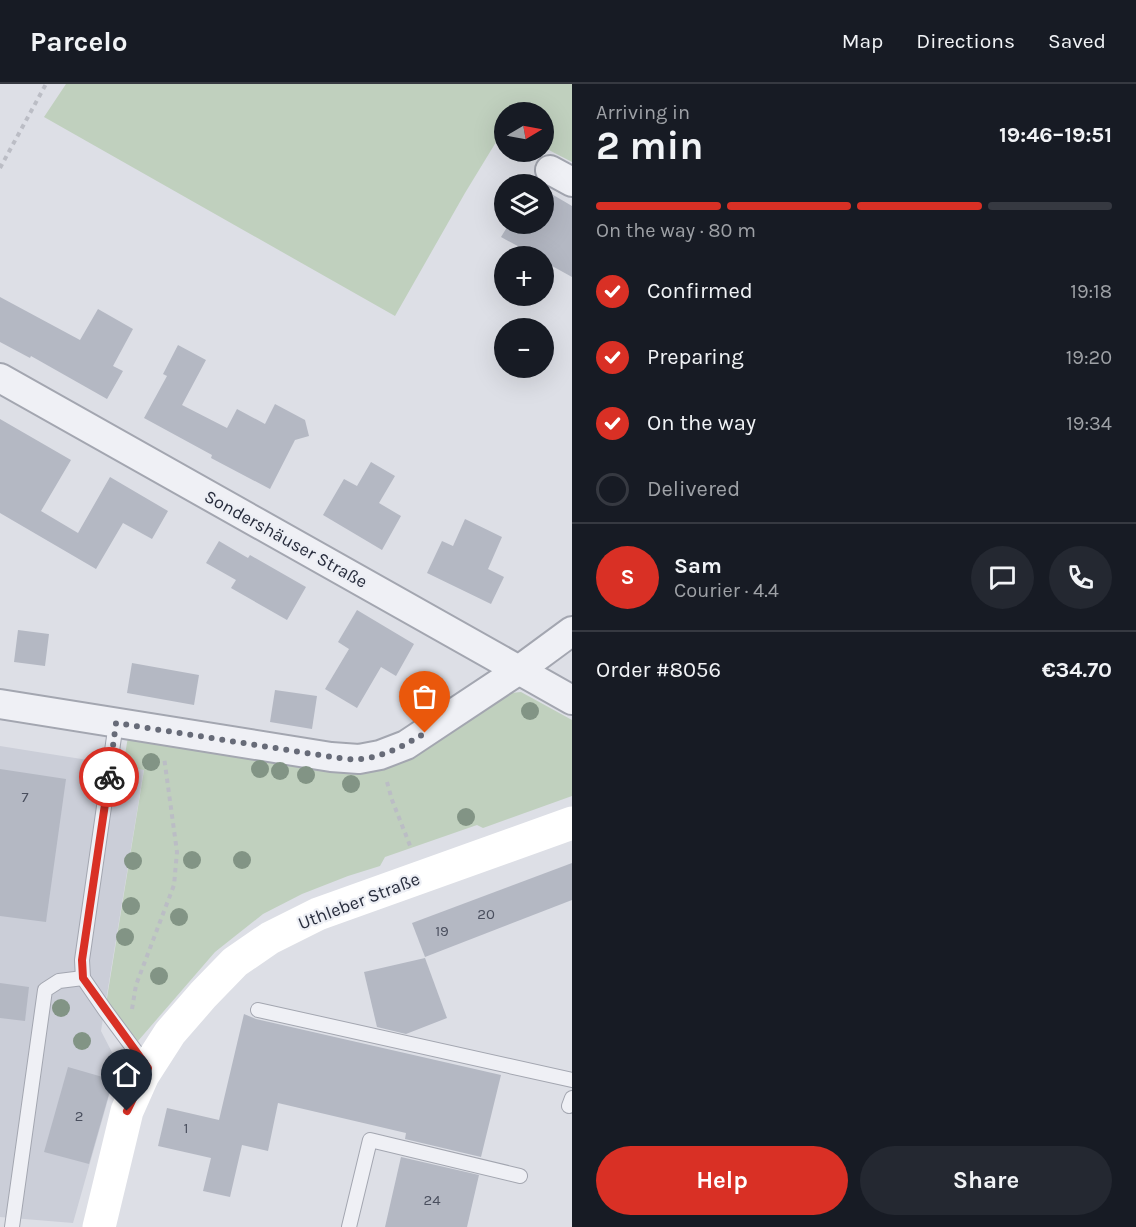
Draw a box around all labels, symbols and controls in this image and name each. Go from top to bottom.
text: Parcelo [30,25,128,58]
text: Map [842,29,883,53]
text: Directions [916,29,1015,53]
text: Saved [1048,29,1106,53]
text: Arriving in [596,101,690,124]
north arrow [494,102,554,162]
map controls [494,102,554,378]
text: 19:46–19:51 [999,122,1112,148]
text: 2 min [596,123,704,169]
button: layers [494,174,554,234]
text: On the way · 80 m [596,219,756,242]
button: + [494,246,554,306]
icon: check [596,275,629,308]
text: Confirmed [647,278,753,304]
text: 19:18 [1070,280,1112,303]
button: − [494,318,554,378]
icon: check [596,341,629,374]
text: Preparing [647,344,744,370]
text: 19:20 [1066,346,1112,369]
icon: check [596,407,629,440]
text: On the way [647,410,756,436]
text: 19:34 [1066,412,1112,435]
text: Delivered [647,476,740,502]
street label: Sondershäuser Straße [201,485,371,593]
button: chat [971,546,1034,609]
button: phone [1049,546,1112,609]
text: Sam [674,553,722,579]
text: S [620,564,635,590]
text: Courier · 4.4 [674,579,779,602]
text: Order #8056 [596,657,721,683]
text: €34.70 [1042,657,1112,683]
pin [399,671,450,733]
icon: bag [408,680,441,713]
courier [79,747,139,807]
icon: bike [93,761,126,794]
house number: 7 [21,788,29,806]
street label: Uthleber Straße [295,868,423,934]
house number: 20 [477,905,495,923]
house number: 19 [435,922,449,940]
pin [101,1049,152,1111]
icon: home [110,1058,143,1091]
house number: 2 [75,1107,83,1125]
house number: 1 [184,1119,188,1137]
button: Help [596,1146,848,1215]
button: Share [860,1146,1112,1215]
house number: 24 [423,1191,441,1209]

